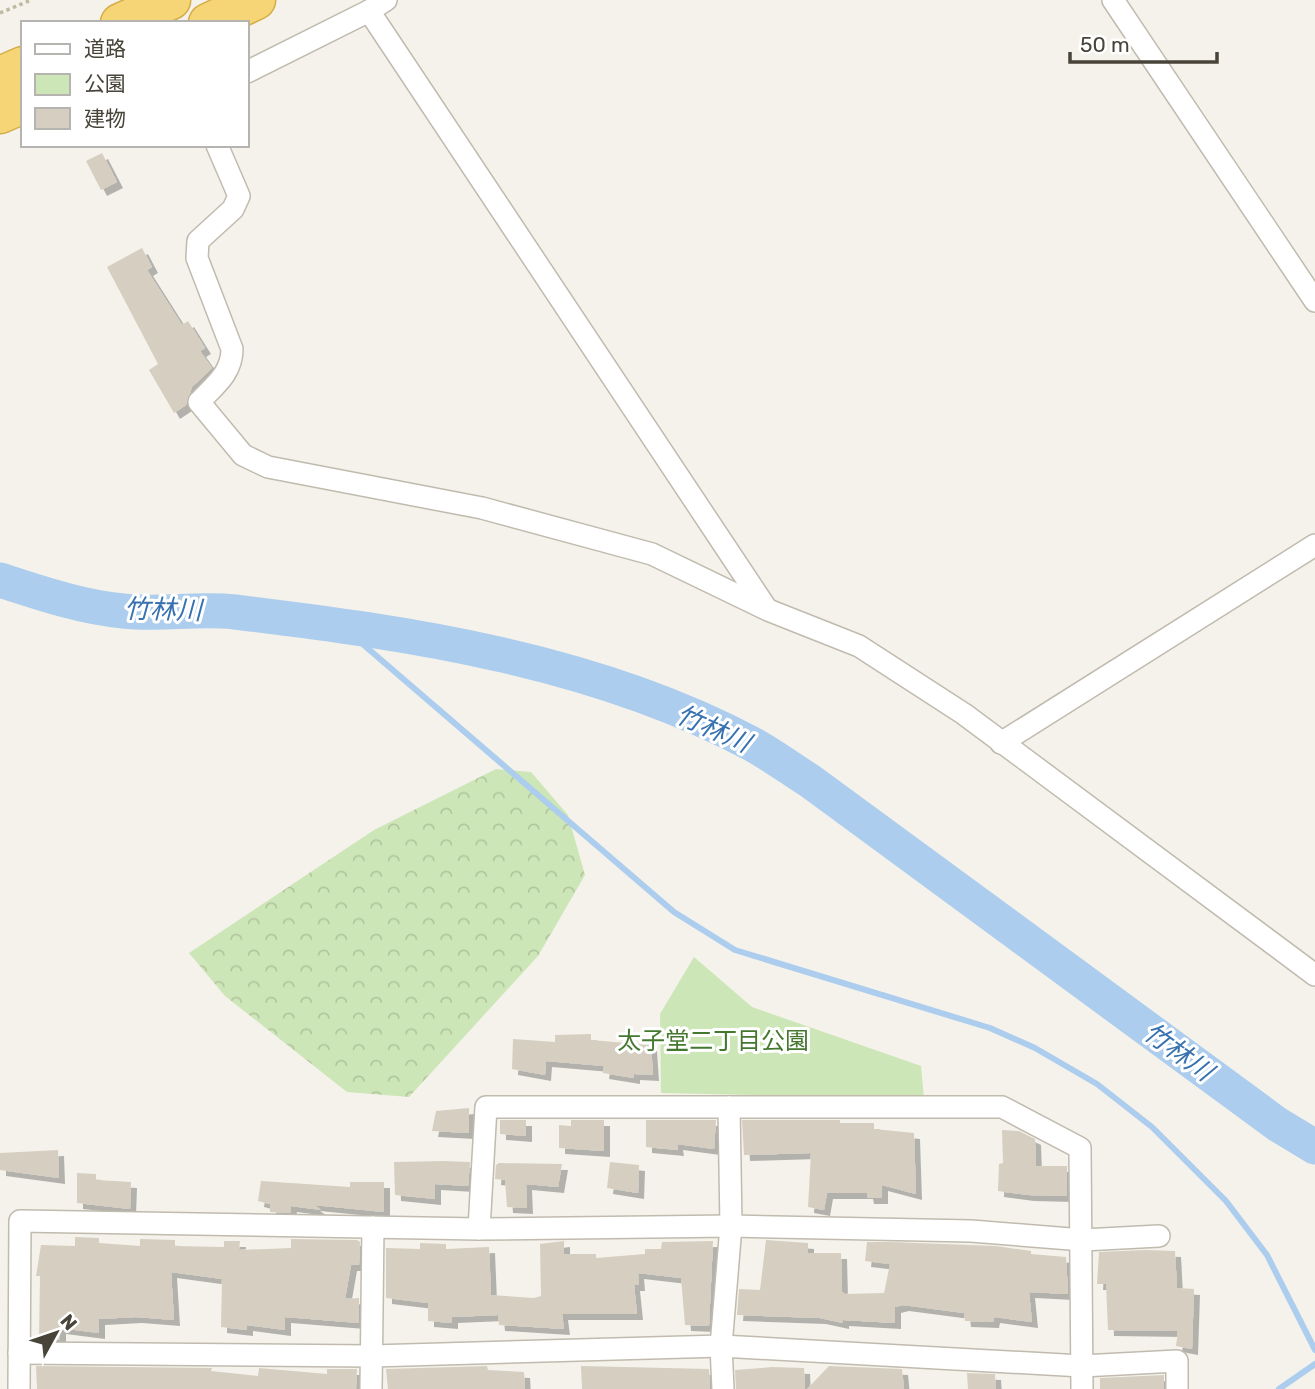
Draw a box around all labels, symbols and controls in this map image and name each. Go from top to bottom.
legend [21,21,248,147]
scale bar [1070,21,1217,65]
text: 50 m [1080,32,1130,57]
text: 道路 [84,36,126,61]
text: 公園 [84,71,126,96]
text: 建物 [84,106,126,131]
water label: 竹林川 [124,594,205,626]
water label: 竹林川 [671,699,758,760]
water label: 竹林川 [1137,1017,1221,1089]
park label: 太子堂二丁目公園 [617,1027,809,1055]
north arrow [21,1298,91,1368]
text: N [55,1310,82,1335]

